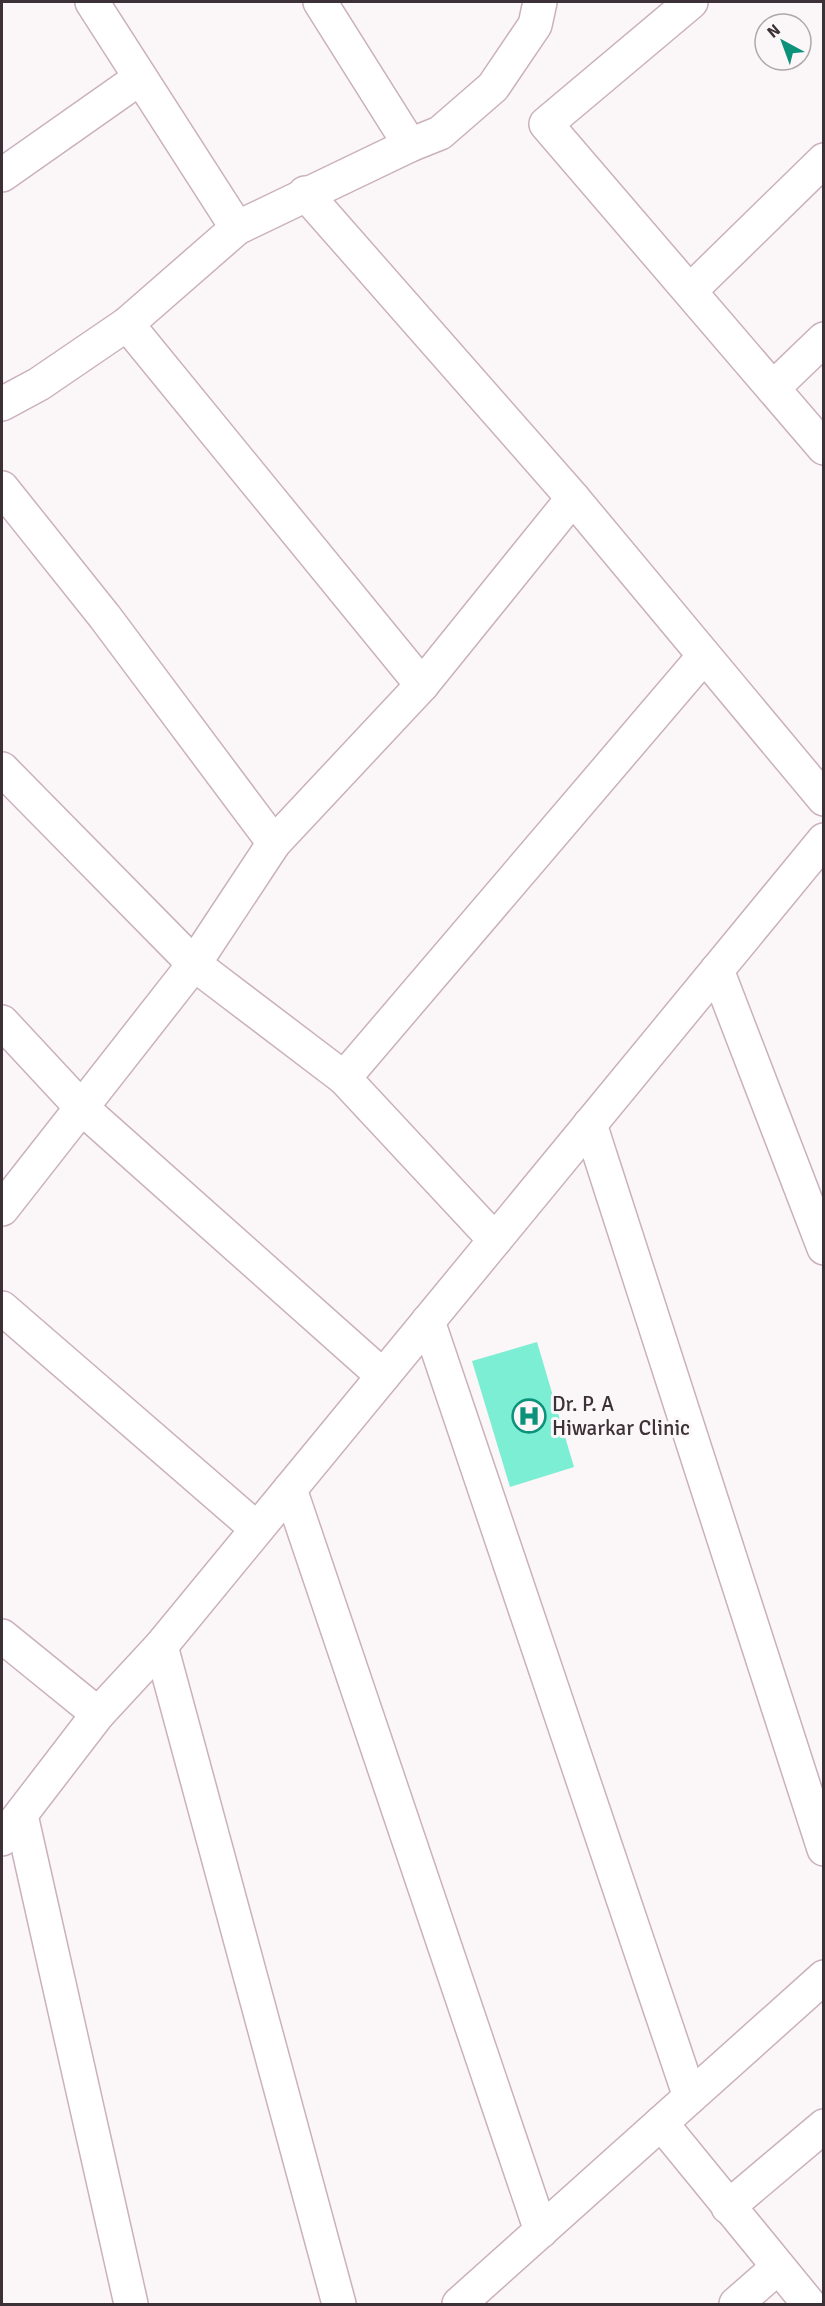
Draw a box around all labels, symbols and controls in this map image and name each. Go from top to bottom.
north arrow [753,12,813,72]
text: N [763,20,785,43]
place label: Dr. P. A Hiwarkar Clinic [552,1391,690,1441]
hospital icon: Dr. P. A Hiwarkar Clinic [511,1398,547,1434]

